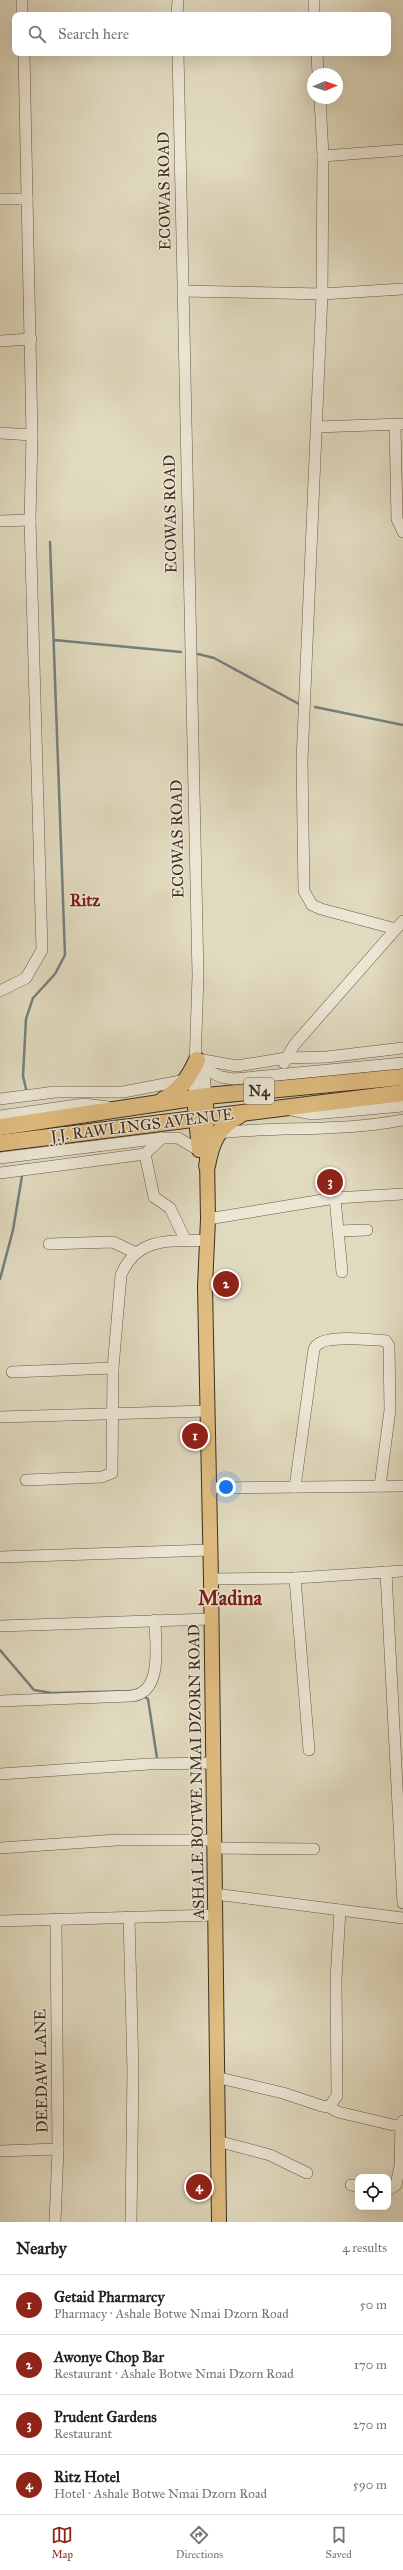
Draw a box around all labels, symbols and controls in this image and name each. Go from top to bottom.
search box [12,12,391,56]
icon: search [26,23,48,45]
text: Search here [58,25,129,43]
north arrow [307,68,343,104]
street label: ECOWAS ROAD [153,132,175,250]
street label: ECOWAS ROAD [159,455,181,573]
street label: ECOWAS ROAD [166,780,188,898]
district label: Ritz [70,890,100,911]
road number: N4 [244,1078,274,1104]
street label: J.J. RAWLINGS AVENUE [47,1104,235,1147]
pin: 3 [317,1167,343,1197]
pin: 2 [213,1269,239,1299]
pin: 1 [182,1421,208,1451]
your location [216,1477,236,1497]
district label: Madina [198,1586,262,1610]
street label: ASHALE BOTWE NMAI DZORN ROAD [184,1624,208,1921]
street label: DEEDAW LANE [30,2009,52,2133]
pin: 4 [186,2172,212,2202]
map controls [355,2174,391,2210]
button: locate [355,2174,391,2210]
text: Nearby [16,2238,67,2259]
text: 4 results [342,2240,387,2256]
text: Getaid Pharmarcy [54,2288,164,2306]
text: 1 [26,2297,32,2313]
text: 50 m [360,2297,387,2313]
text: Pharmacy · Ashale Botwe Nmai Dzorn Road [54,2306,289,2322]
text: Awonye Chop Bar [54,2348,164,2366]
text: 2 [26,2357,32,2373]
text: 170 m [354,2357,387,2373]
text: Restaurant · Ashale Botwe Nmai Dzorn Road [54,2366,294,2382]
text: Prudent Gardens [54,2408,157,2426]
text: 3 [26,2417,32,2433]
text: 270 m [353,2417,387,2433]
text: Restaurant [54,2426,112,2442]
text: Ritz Hotel [54,2468,120,2486]
text: 4 [25,2477,33,2493]
text: 590 m [353,2477,387,2493]
text: Hotel · Ashale Botwe Nmai Dzorn Road [54,2486,267,2502]
tab: Map [51,2524,73,2561]
tab: Directions [176,2524,223,2561]
tab: Saved [326,2524,352,2561]

